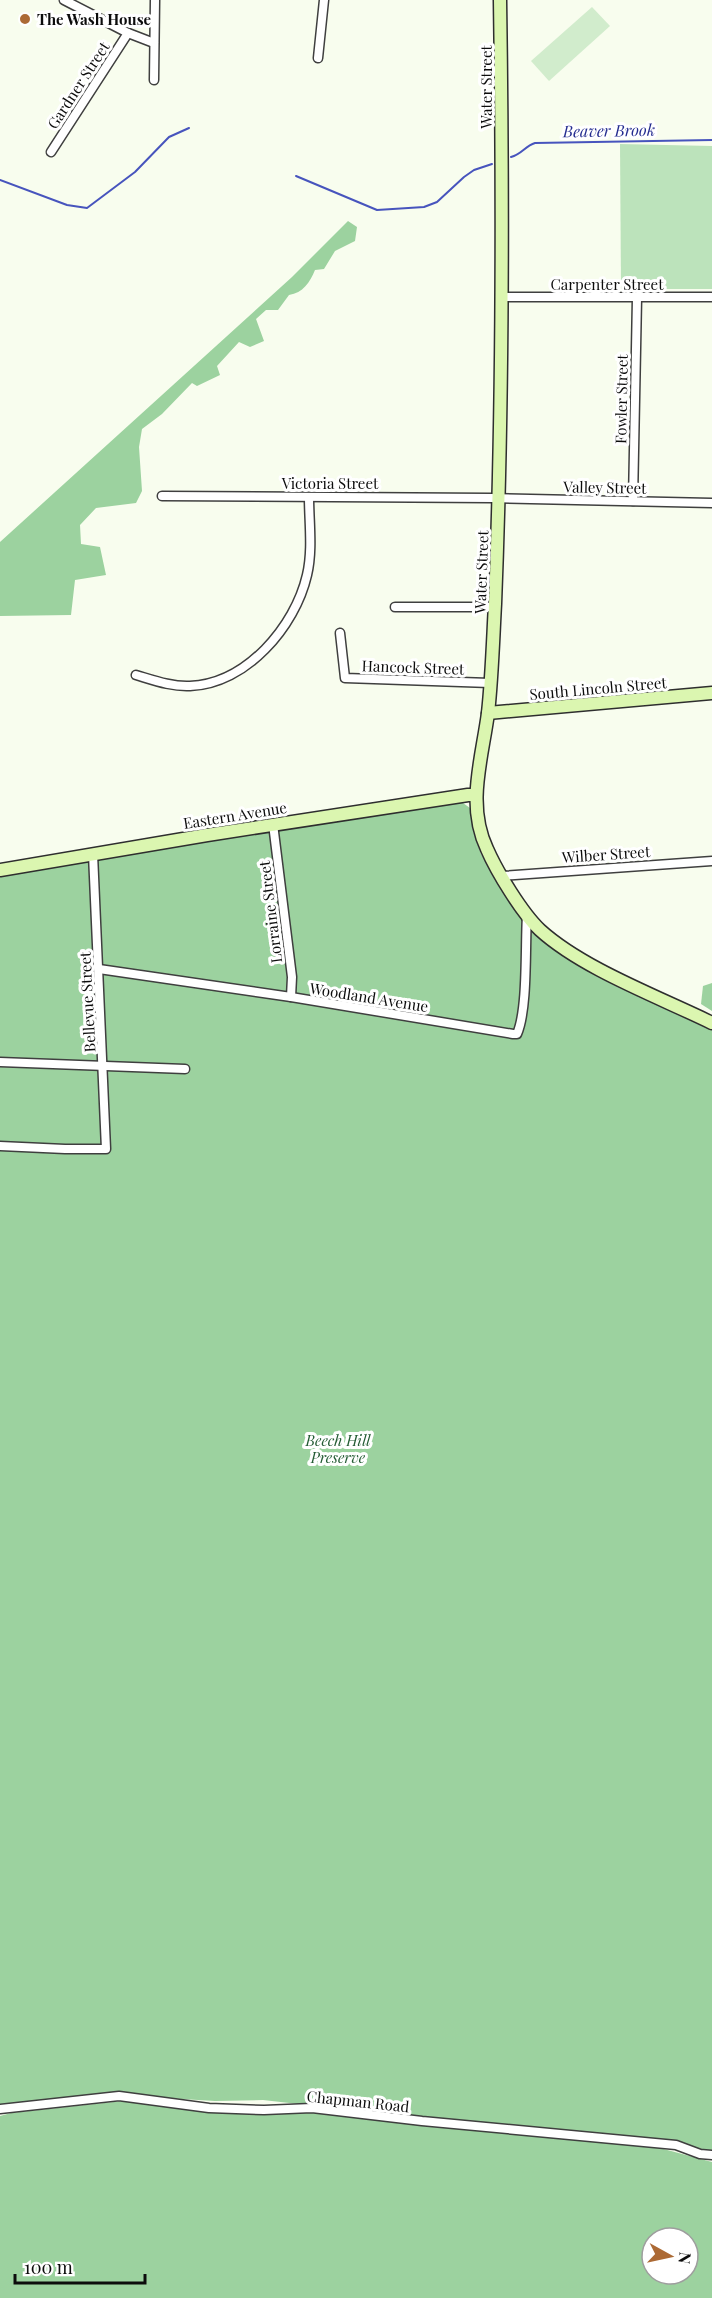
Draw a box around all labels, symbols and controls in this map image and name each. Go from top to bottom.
place label: The Wash House [37,9,152,29]
marker: The Wash House [18,12,32,26]
street label: Gardner Street [42,37,114,132]
street label: Water Street [476,45,496,130]
water label: Beaver Brook [562,119,655,141]
street label: Carpenter Street [551,274,664,294]
street label: Fowler Street [610,353,632,444]
street label: Victoria Street [281,473,379,493]
street label: Valley Street [562,476,647,498]
street label: Water Street [470,529,492,615]
street label: Hancock Street [361,655,465,679]
street label: South Lincoln Street [529,672,668,704]
street label: Eastern Avenue [182,797,288,833]
street label: Wilber Street [560,841,651,867]
street label: Lorraine Street [254,859,286,964]
street label: Bellevue Street [74,951,100,1053]
street label: Woodland Avenue [307,978,430,1016]
park label: Beech Hill Preserve [305,1430,371,1467]
street label: Chapman Road [306,2086,411,2116]
north arrow [640,2226,700,2286]
scale bar [15,2247,146,2285]
text: N [674,2251,697,2266]
text: 100 m [24,2255,73,2279]

